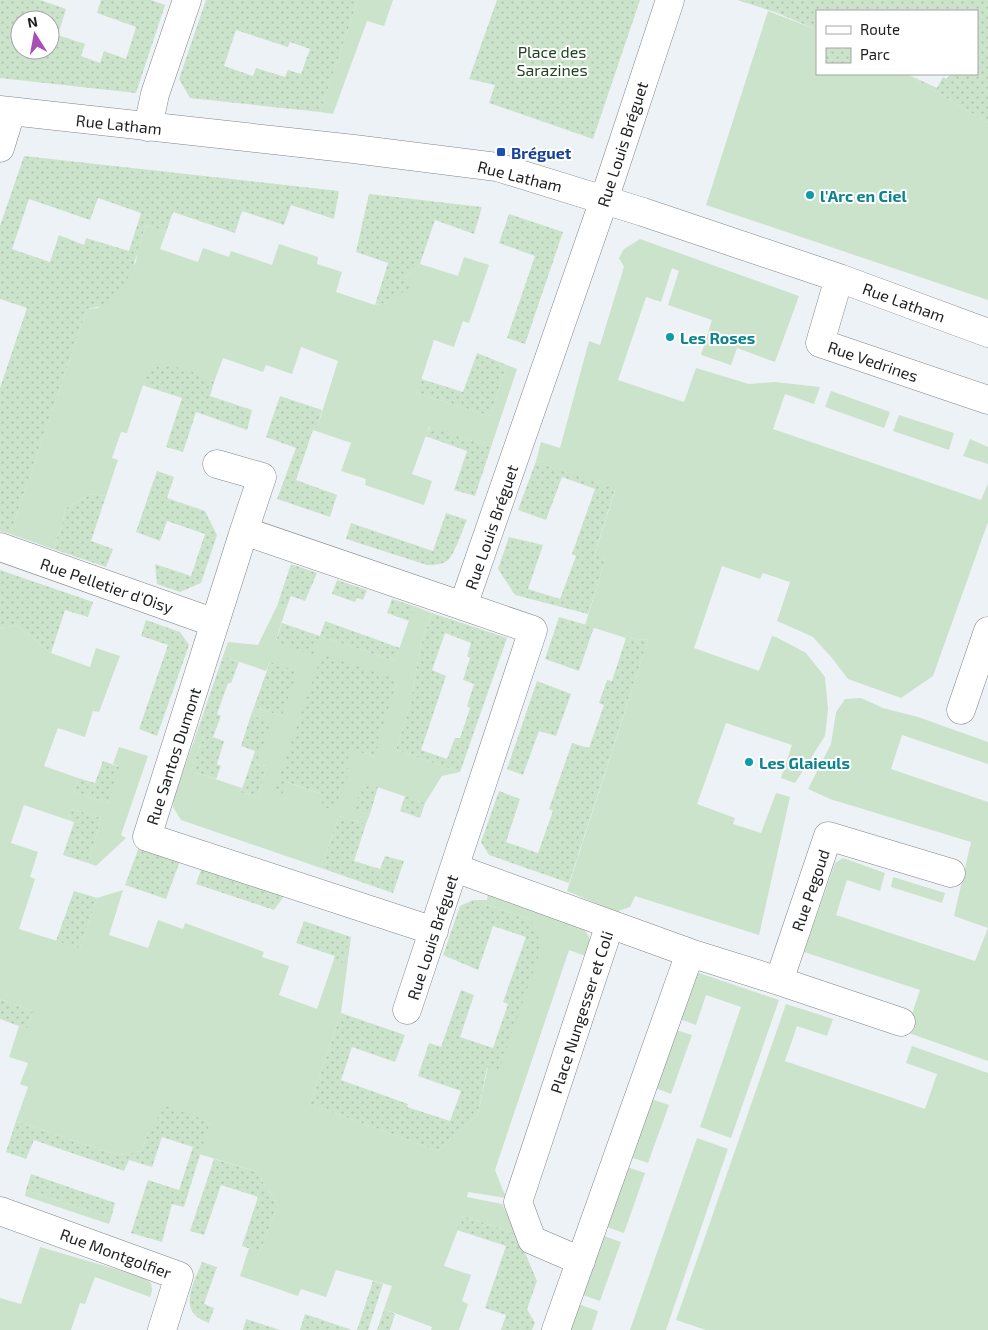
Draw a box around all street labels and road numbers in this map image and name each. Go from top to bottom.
street label: Rue Louis Bréguet [593,79,651,209]
street label: Rue Latham [75,110,163,138]
street label: Rue Latham [476,156,564,196]
street label: Rue Latham [860,278,948,326]
street label: Rue Vedrines [825,337,921,385]
street label: Rue Louis Bréguet [461,462,521,592]
street label: Rue Pelletier d'Oisy [38,553,176,617]
street label: Rue Santos Dumont [142,685,204,827]
street label: Rue Pegoud [787,847,833,933]
street label: Rue Louis Bréguet [403,872,461,1002]
street label: Place Nungesser et Coli [546,928,616,1096]
street label: Rue Montgolfier [58,1224,175,1282]

